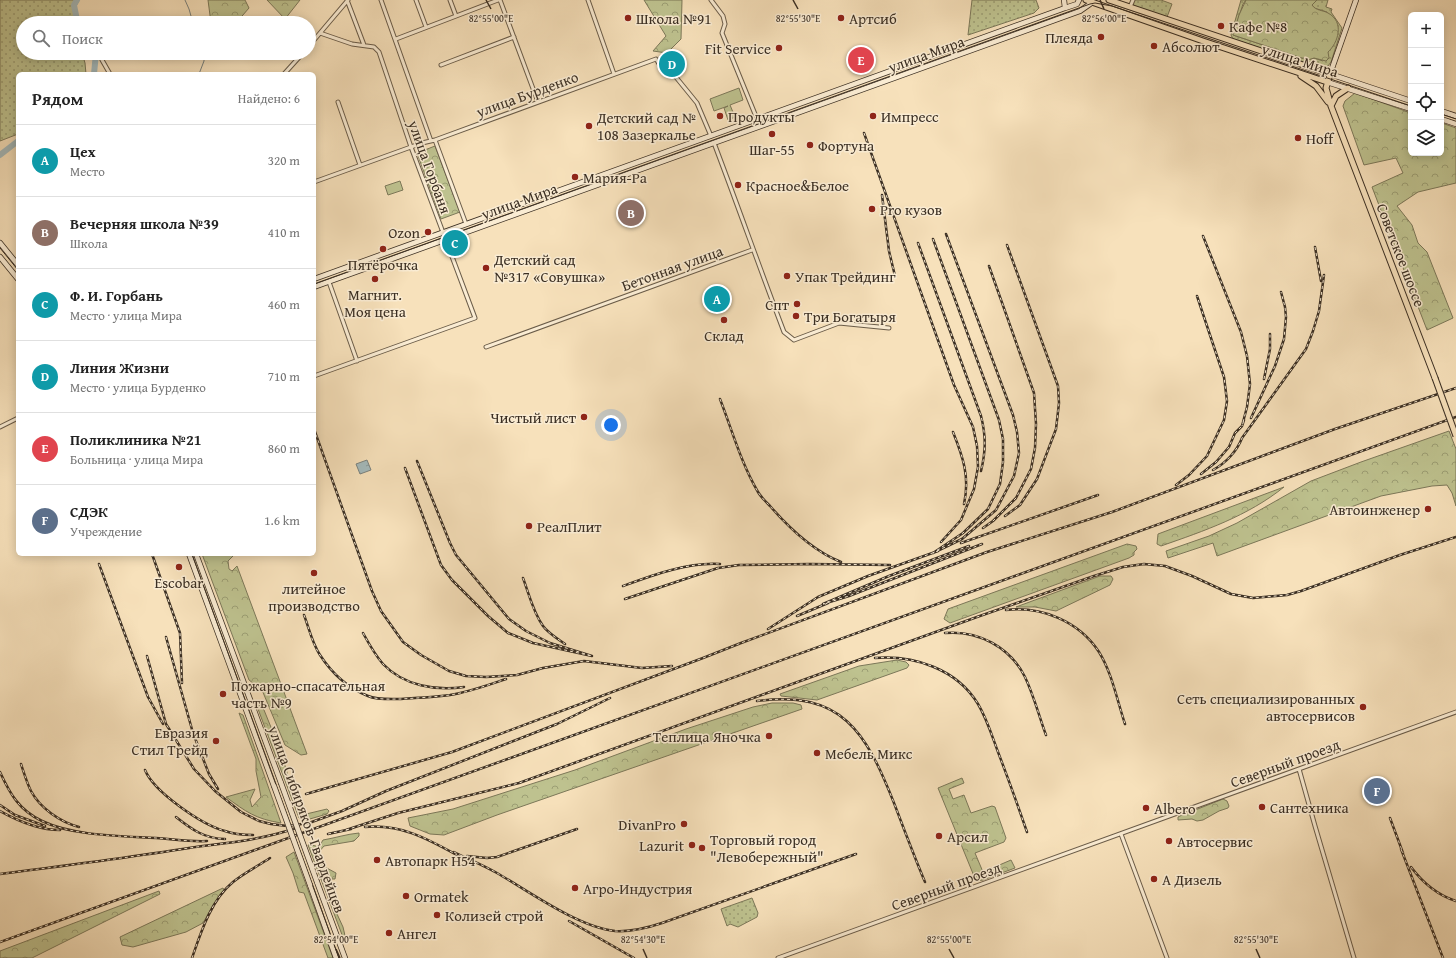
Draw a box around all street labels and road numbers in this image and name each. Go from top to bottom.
street label: улица Мира [884,30,968,78]
street label: улица Мира [1258,37,1342,83]
street label: улица Бурденко [472,66,581,123]
street label: улица Горбаня [403,116,457,217]
street label: улица Мира [477,177,561,225]
street label: Советское шоссе [1372,200,1430,310]
street label: Бетонная улица [618,240,726,296]
street label: улица Сибиряков-Гвардейцев [263,721,351,916]
street label: Северный проезд [1227,733,1343,793]
street label: Северный проезд [888,856,1004,916]

